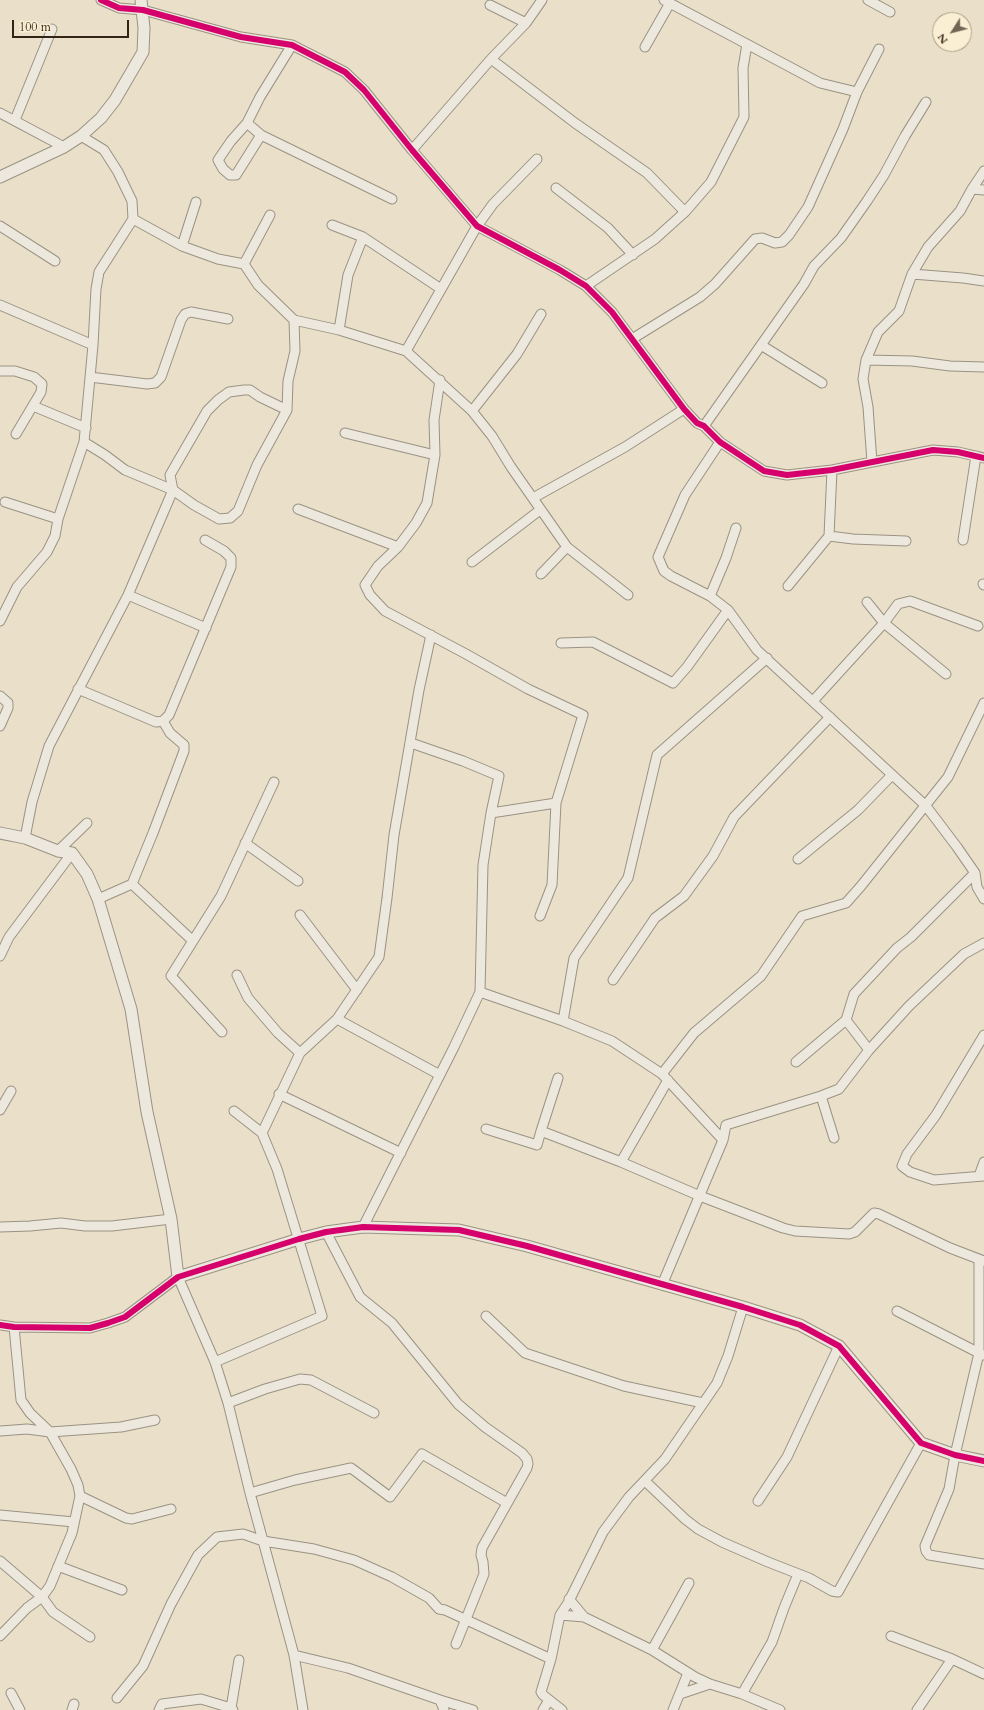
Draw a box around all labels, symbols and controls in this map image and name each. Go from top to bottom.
scale bar [14,12,131,38]
north arrow [932,12,972,52]
text: 100 m [19,19,51,35]
text: N [934,30,952,47]

